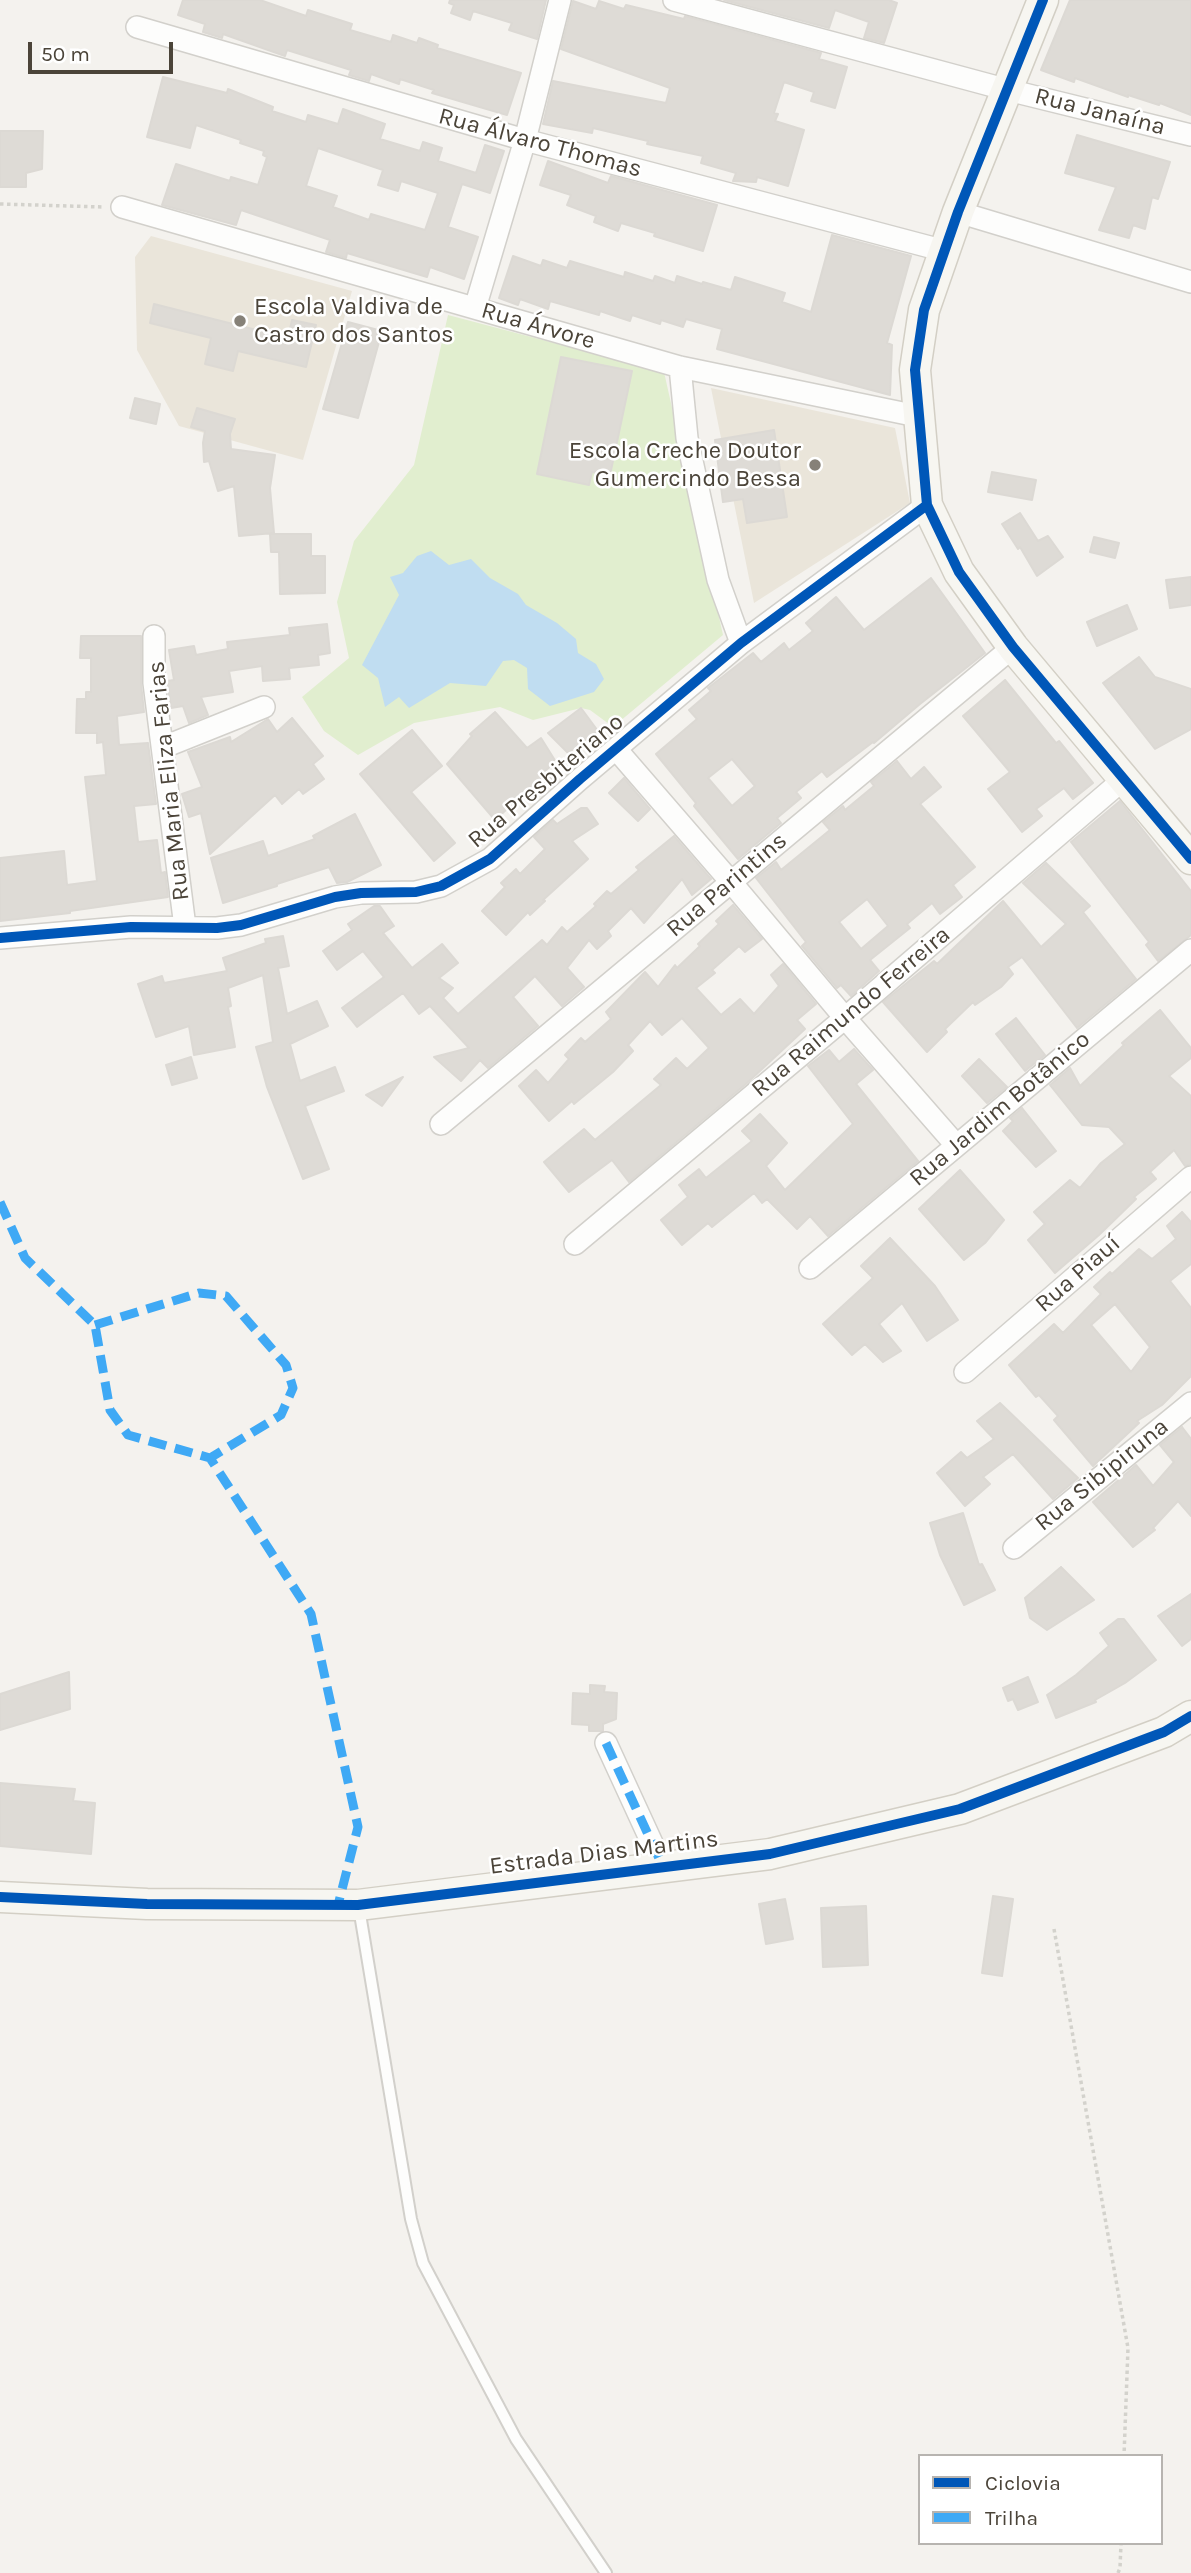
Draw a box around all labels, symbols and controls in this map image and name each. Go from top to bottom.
scale bar [32,28,177,72]
text: 50 m [41,42,90,66]
street label: Rua Janaína [1032,82,1168,142]
street label: Rua Álvaro Thomas [435,102,645,184]
place label: Escola Valdiva de Castro dos Santos [254,293,454,349]
street label: Rua Árvore [478,296,598,356]
marker: Escola Valdiva de Castro dos Santos [232,313,248,329]
place label: Escola Creche Doutor Gumercindo Bessa [569,437,801,493]
marker: Escola Creche Doutor Gumercindo Bessa [807,457,823,473]
street label: Rua Maria Eliza Farias [142,660,196,902]
street label: Rua Presbiteriano [462,707,630,855]
street label: Rua Parintins [661,826,793,944]
street label: Rua Raimundo Ferreira [746,920,956,1104]
street label: Rua Jardim Botânico [904,1025,1096,1193]
street label: Rua Piauí [1030,1229,1126,1319]
street label: Rua Sibipiruna [1029,1412,1175,1538]
street label: Estrada Dias Martins [488,1825,720,1881]
legend [918,2454,1163,2545]
text: Ciclovia [985,2471,1061,2495]
text: Trilha [985,2506,1038,2530]

